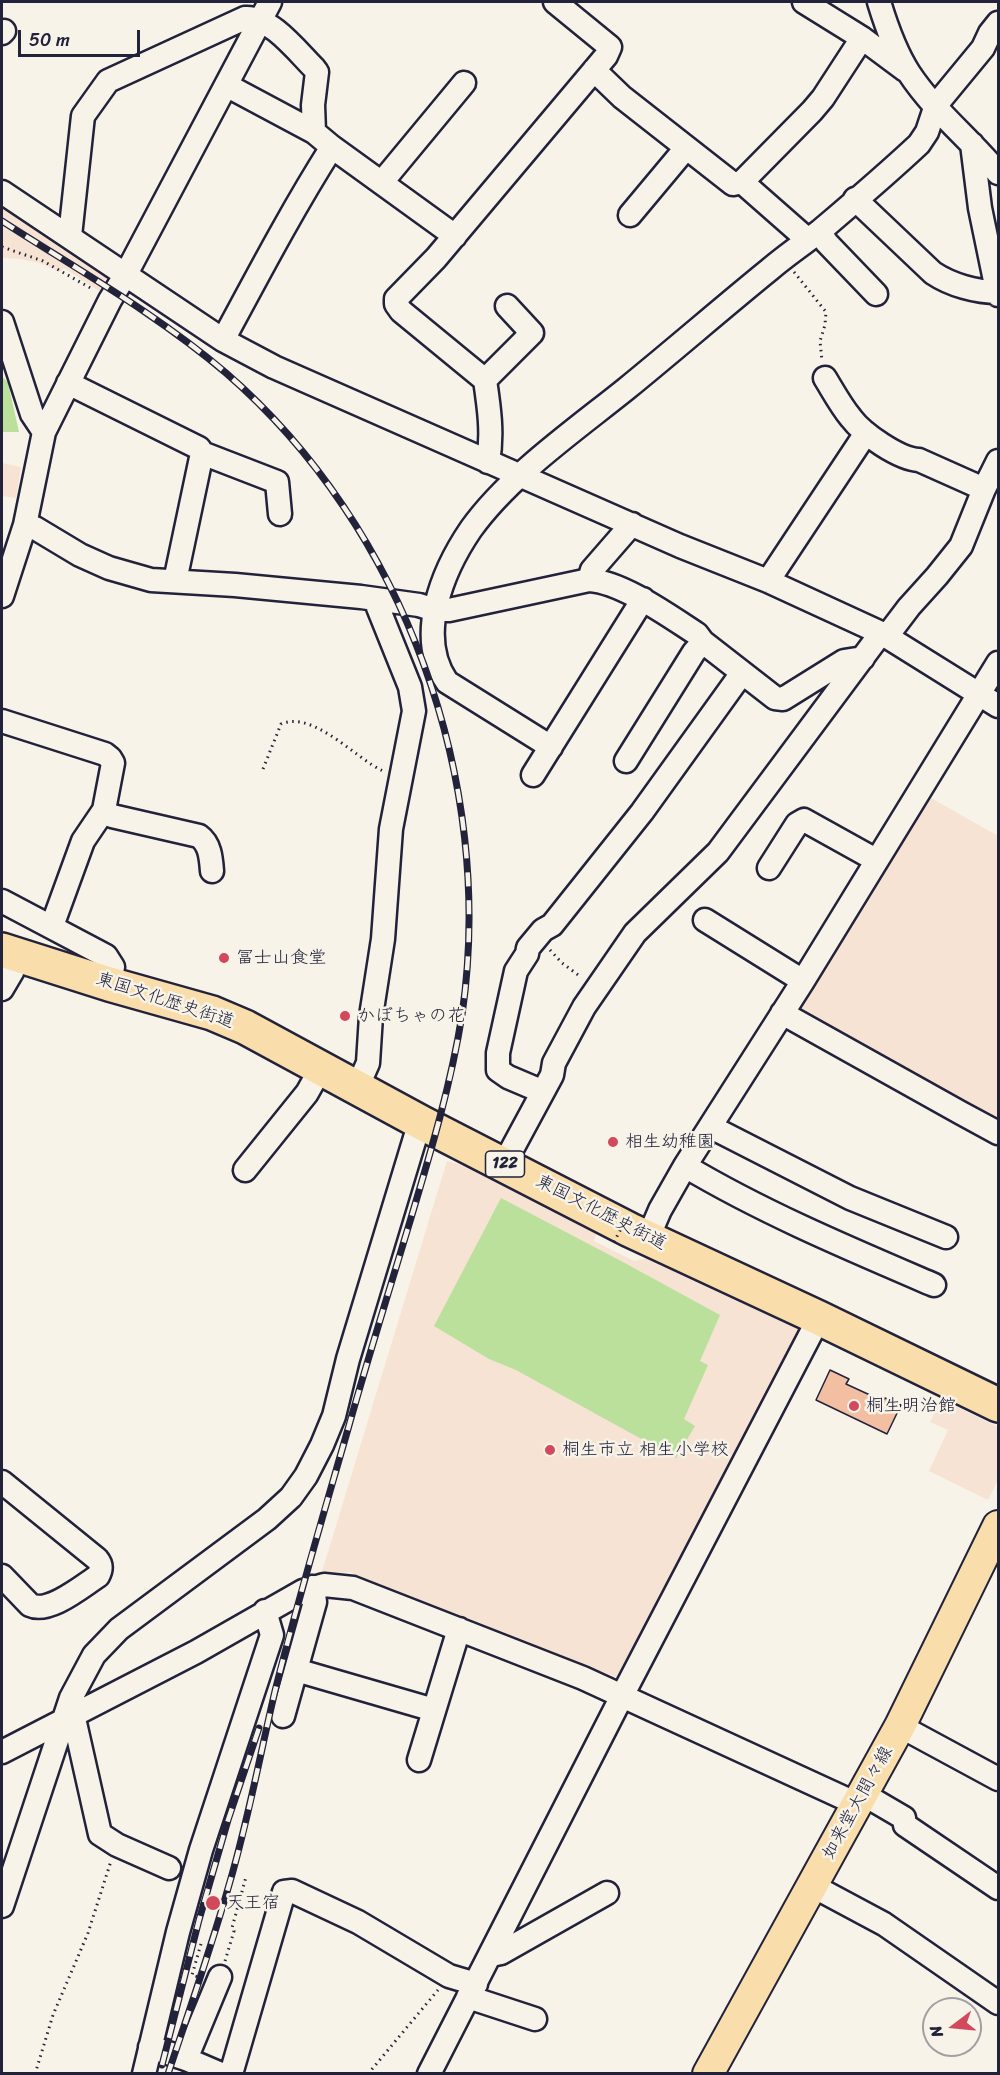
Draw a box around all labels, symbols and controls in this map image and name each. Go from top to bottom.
scale bar [21,18,142,56]
text: 50 m [29,24,70,56]
place label: 冨士山食堂 [236,947,326,969]
marker: 冨士山食堂 [217,951,231,965]
street label: 東国文化歴史街道 [93,968,237,1034]
place label: かぼちゃの花 [357,1005,465,1027]
marker: かぼちゃの花 [338,1009,352,1023]
place label: 相生幼稚園 [625,1131,715,1153]
marker: 相生幼稚園 [606,1135,620,1149]
road number: 122 [486,1151,524,1177]
street label: 東国文化歴史街道 [532,1171,670,1255]
place label: 桐生明治館 [866,1395,956,1417]
marker: 桐生明治館 [847,1399,861,1413]
place label: 桐生市立 相生小学校 [562,1439,729,1461]
marker: 桐生市立 相生小学校 [543,1443,557,1457]
street label: 如来堂大間々線 [818,1743,898,1863]
place label: 天王宿 [226,1892,280,1914]
marker: 天王宿 [204,1894,222,1912]
north arrow [922,1997,982,2057]
text: N [921,2022,952,2041]

